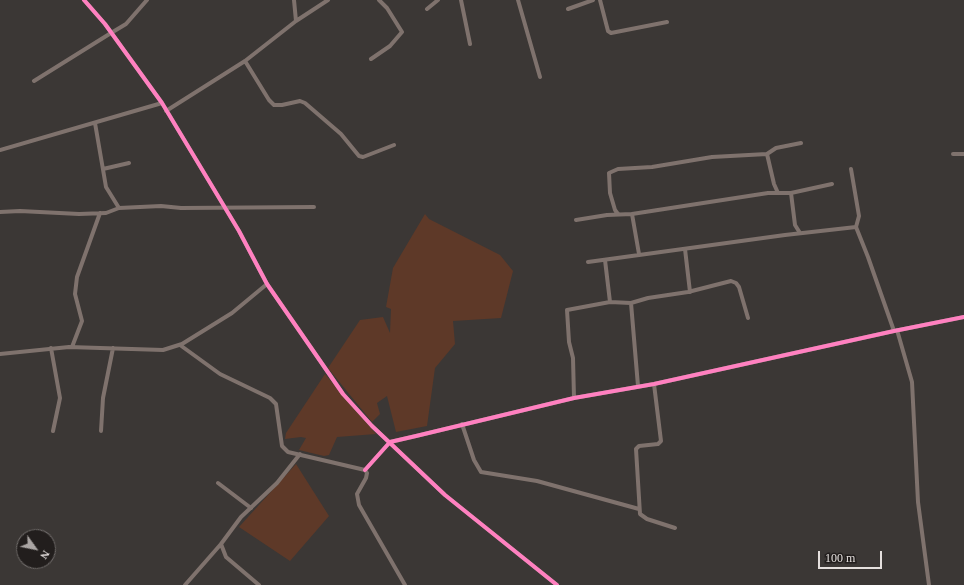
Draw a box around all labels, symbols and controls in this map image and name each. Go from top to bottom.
north arrow [16,529,56,569]
scale bar [820,543,884,569]
text: N [38,548,52,562]
text: 100 m [825,551,855,565]

